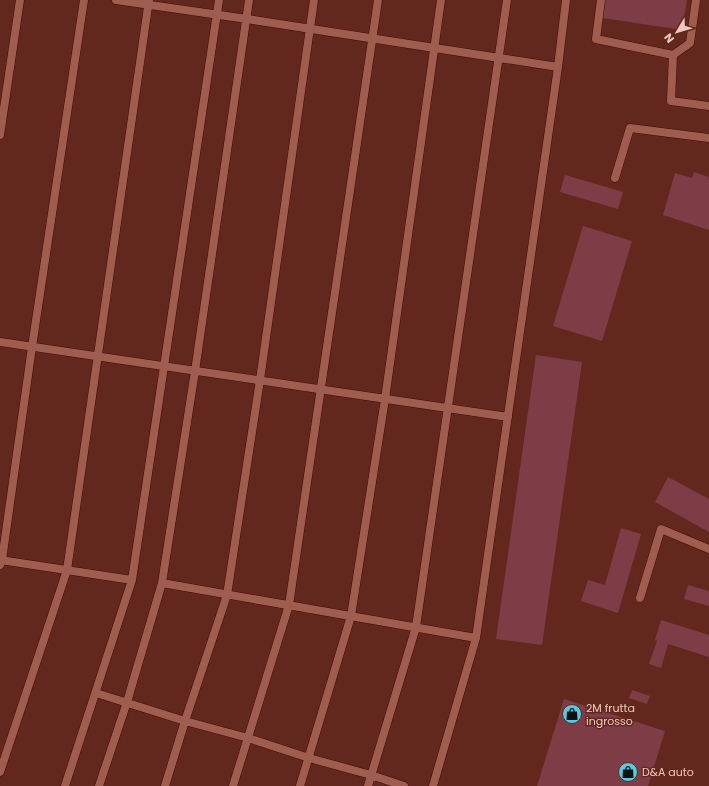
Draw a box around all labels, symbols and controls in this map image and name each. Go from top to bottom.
north arrow [657,12,697,52]
text: N [660,30,678,46]
place label: 2M frutta ingrosso [586,700,635,729]
shop icon: 2M frutta ingrosso [561,703,583,725]
shop icon: D&A auto [617,761,639,783]
place label: D&A auto [642,764,694,780]

